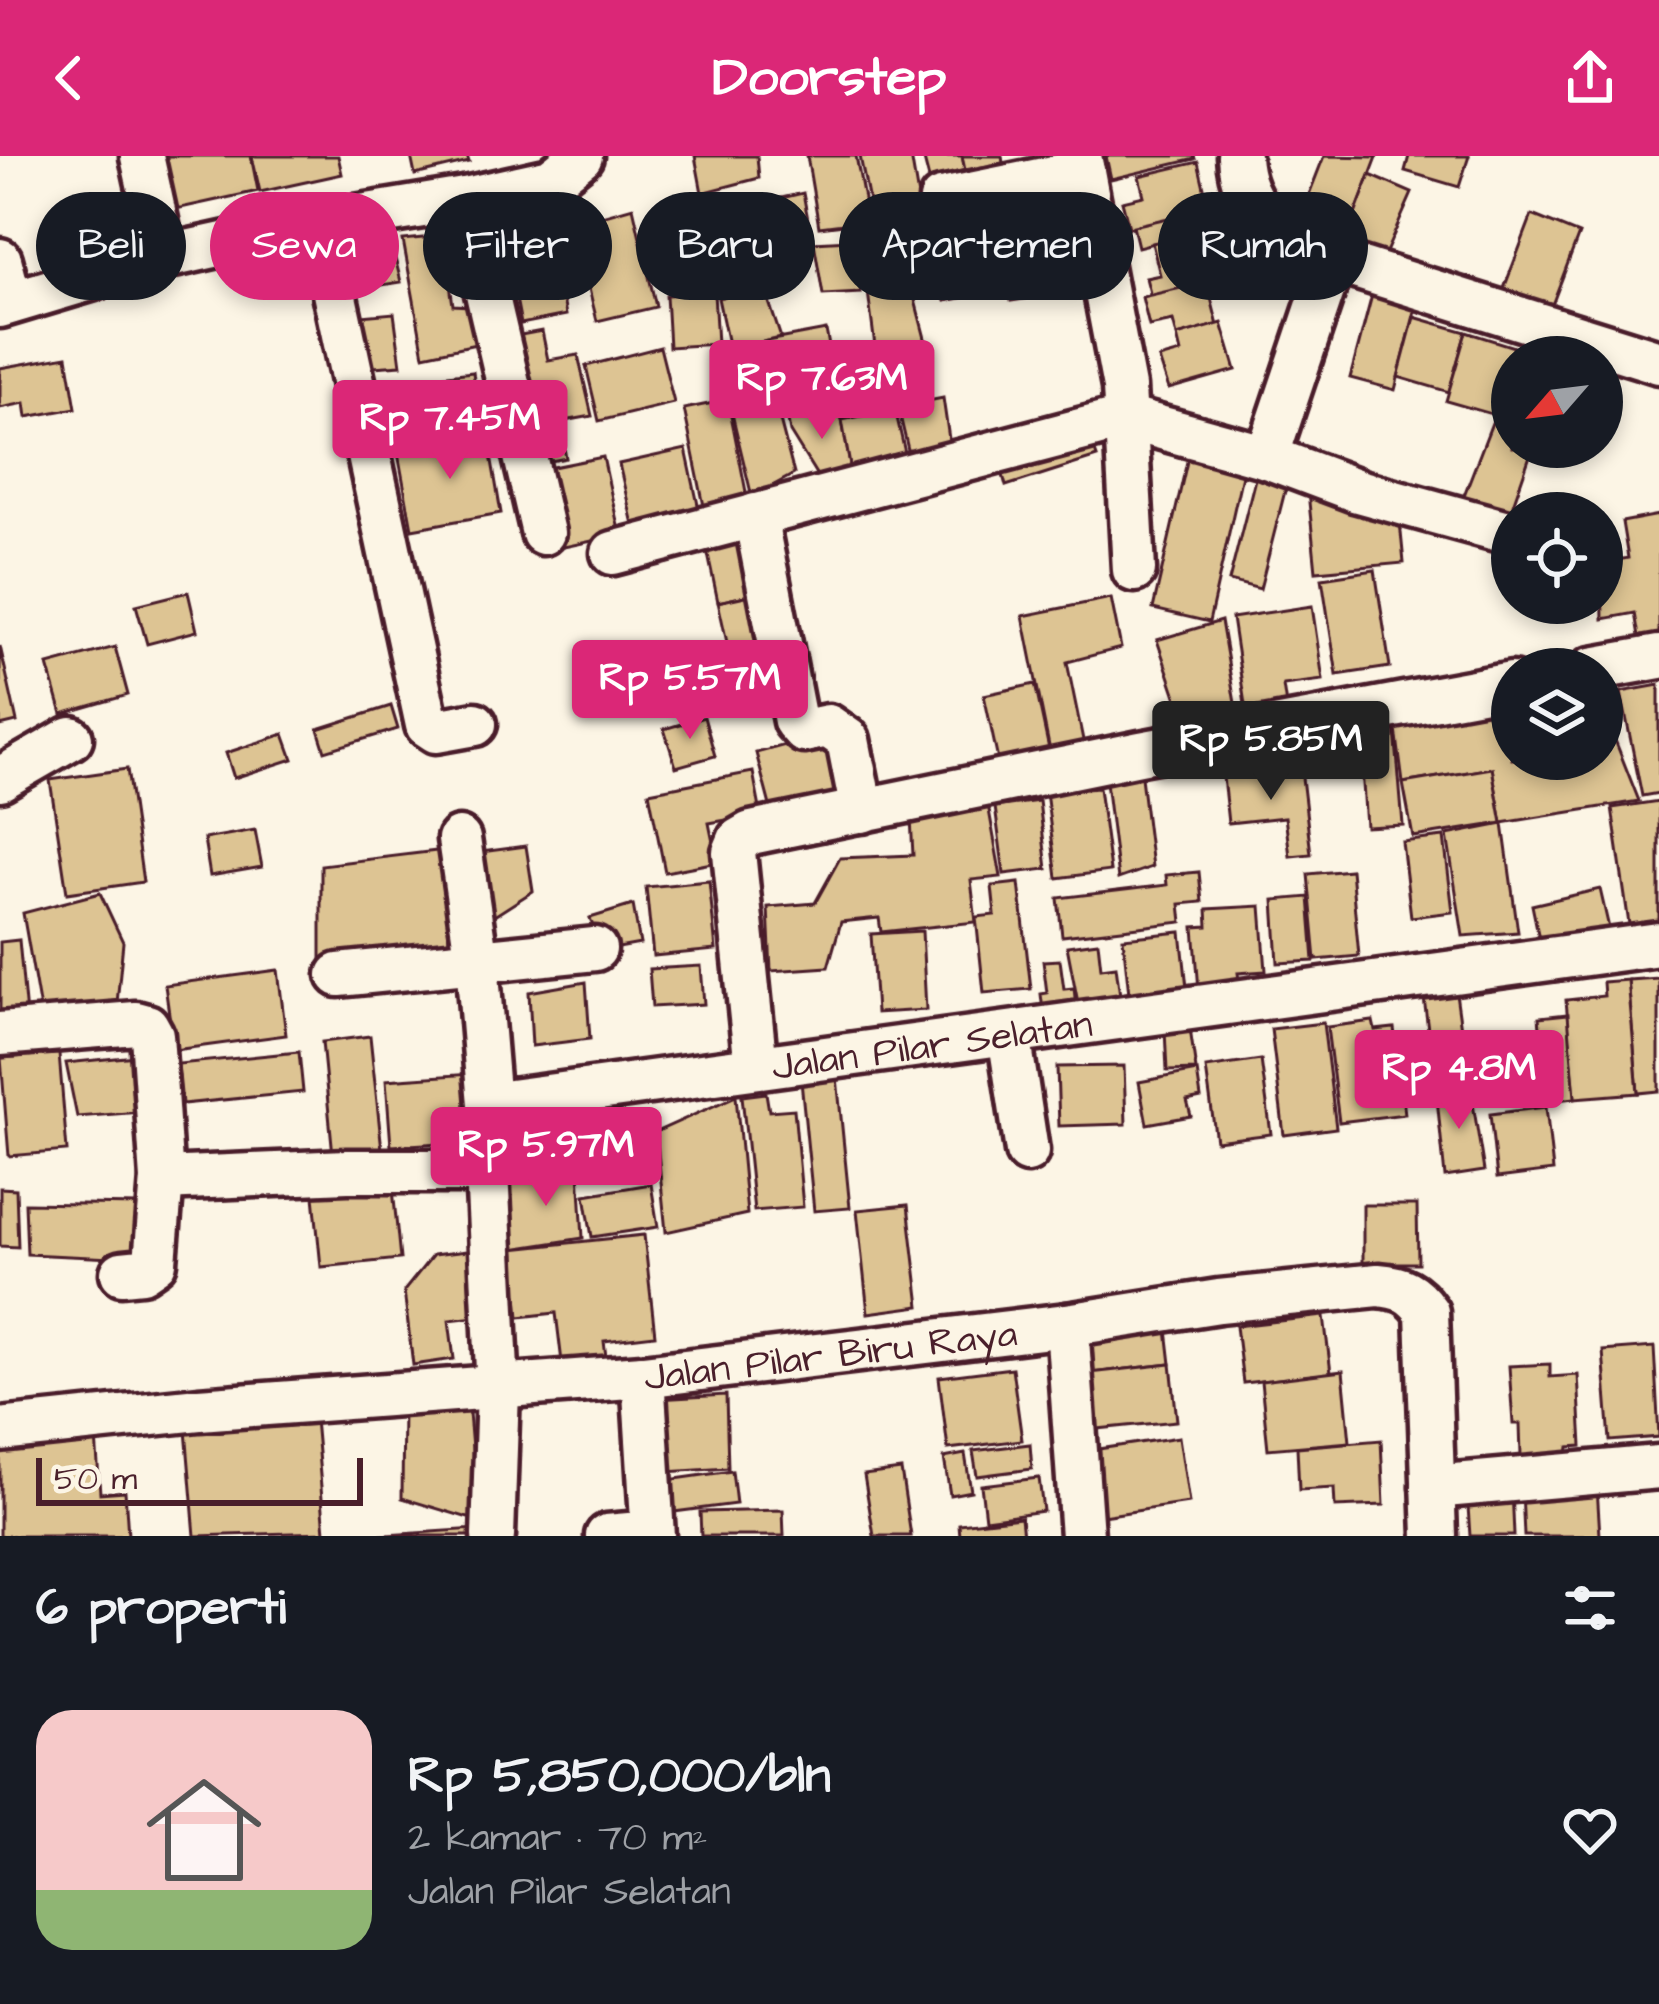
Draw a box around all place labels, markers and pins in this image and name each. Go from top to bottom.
pin: Rp 7.63M [698,340,946,442]
pin: Rp 7.45M [326,380,574,482]
pin: Rp 5.57M [566,640,814,742]
pin: Rp 5.85M [1147,701,1395,803]
pin: Rp 4.8M [1348,1030,1570,1132]
pin: Rp 5.97M [422,1107,670,1209]

